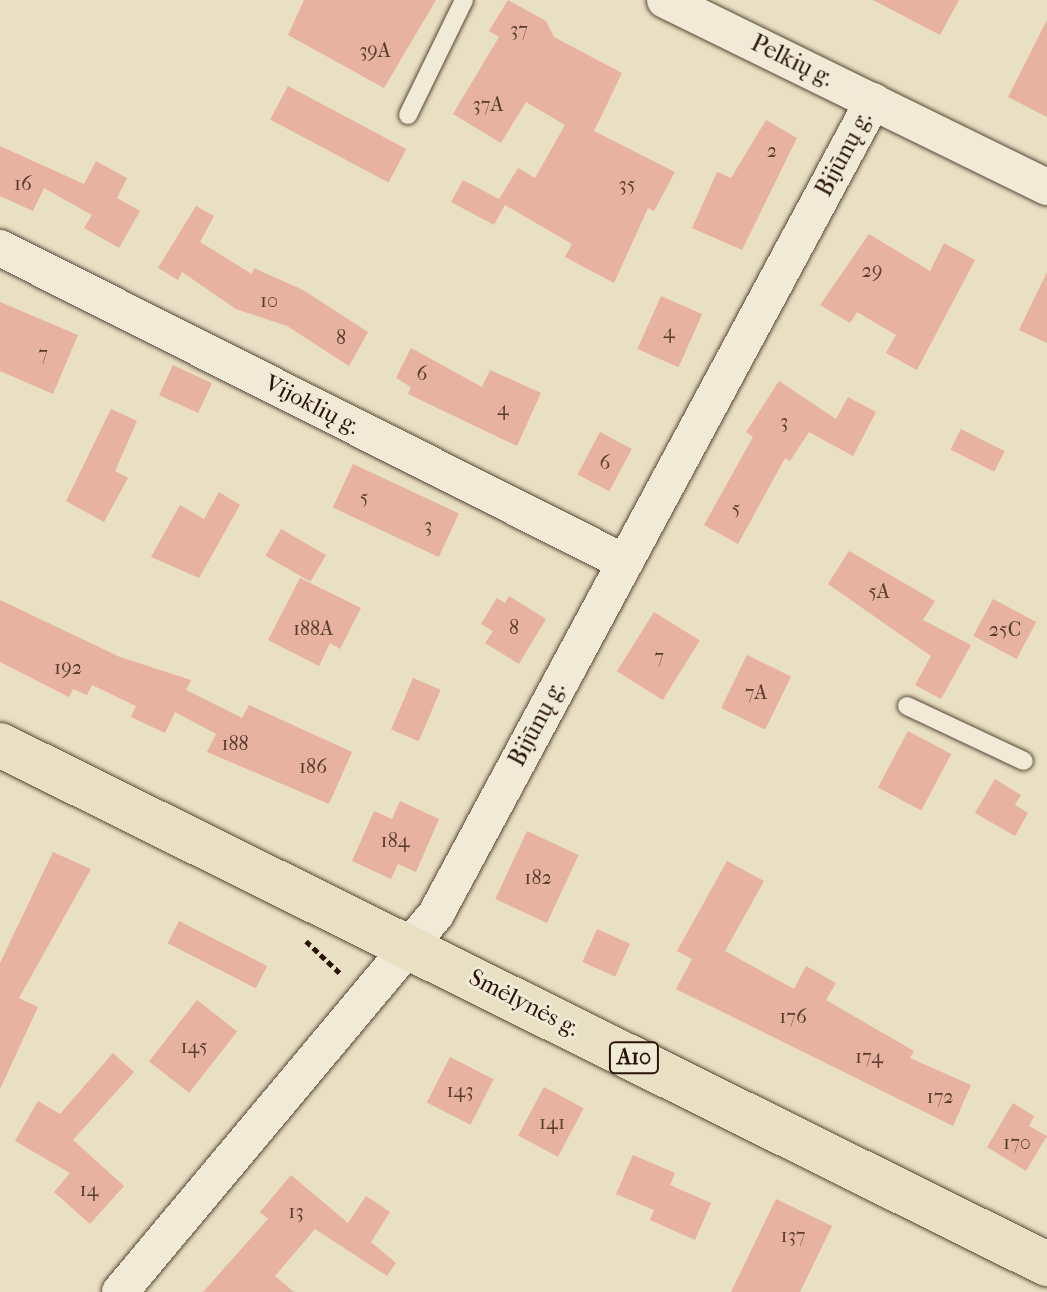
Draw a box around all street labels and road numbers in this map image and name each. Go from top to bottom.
street label: Pelkių g. [746,29,838,93]
street label: Bijūnų g. [810,107,878,201]
street label: Vijoklių g. [260,369,364,441]
street label: Bijūnų g. [503,677,571,771]
street label: Smėlynės g. [464,963,584,1043]
road number: A10 [608,1040,660,1076]

